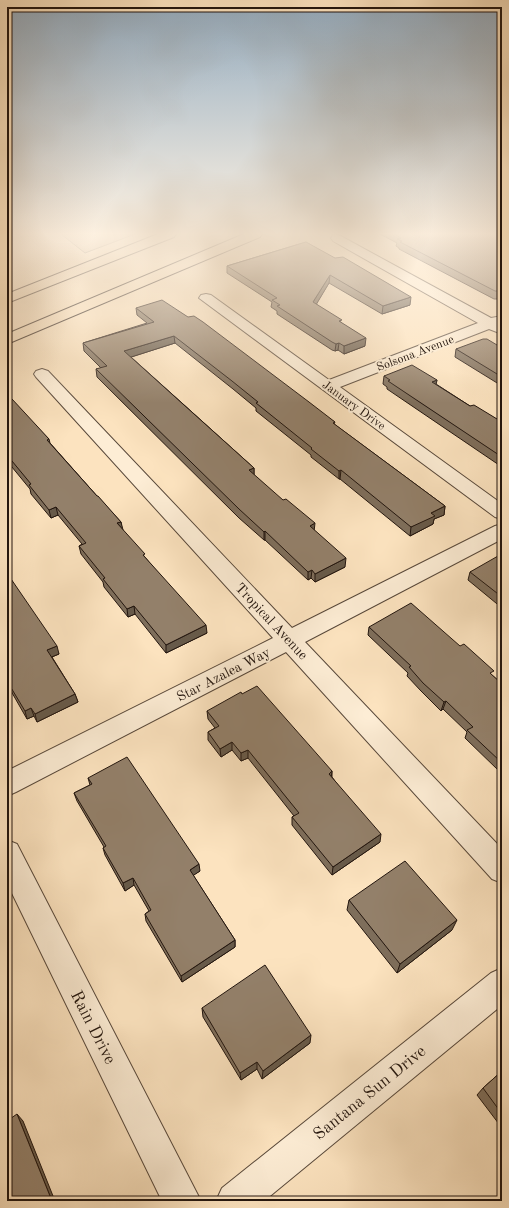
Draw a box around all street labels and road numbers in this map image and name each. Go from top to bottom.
street label: Solsona Avenue [375,334,456,374]
street label: January Drive [320,379,388,433]
street label: Tropical Avenue [232,581,310,663]
street label: Star Azalea Way [174,645,273,704]
street label: Rain Drive [67,988,118,1067]
street label: Santana Sun Drive [311,1043,430,1144]

